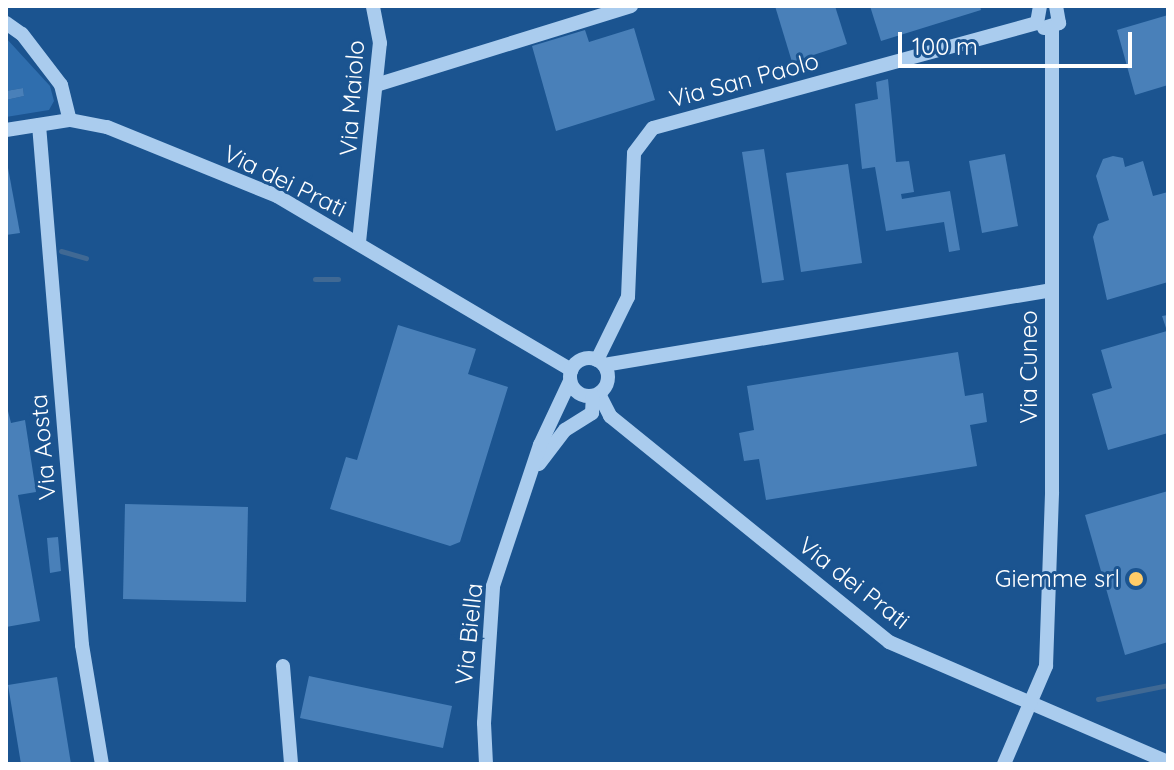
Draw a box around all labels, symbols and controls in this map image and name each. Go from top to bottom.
scale bar [902,16,1136,66]
text: 100 m [912,31,978,61]
street label: Via Maiolo [334,39,370,157]
street label: Via San Paolo [666,46,822,114]
street label: Via dei Prati [219,139,351,223]
street label: Via Cuneo [1015,310,1043,424]
street label: Via Aosta [24,393,62,501]
street label: Via dei Prati [793,531,915,635]
place label: Giemme srl [995,565,1120,593]
marker: Giemme srl [1127,570,1145,588]
street label: Via Biella [449,582,489,686]

